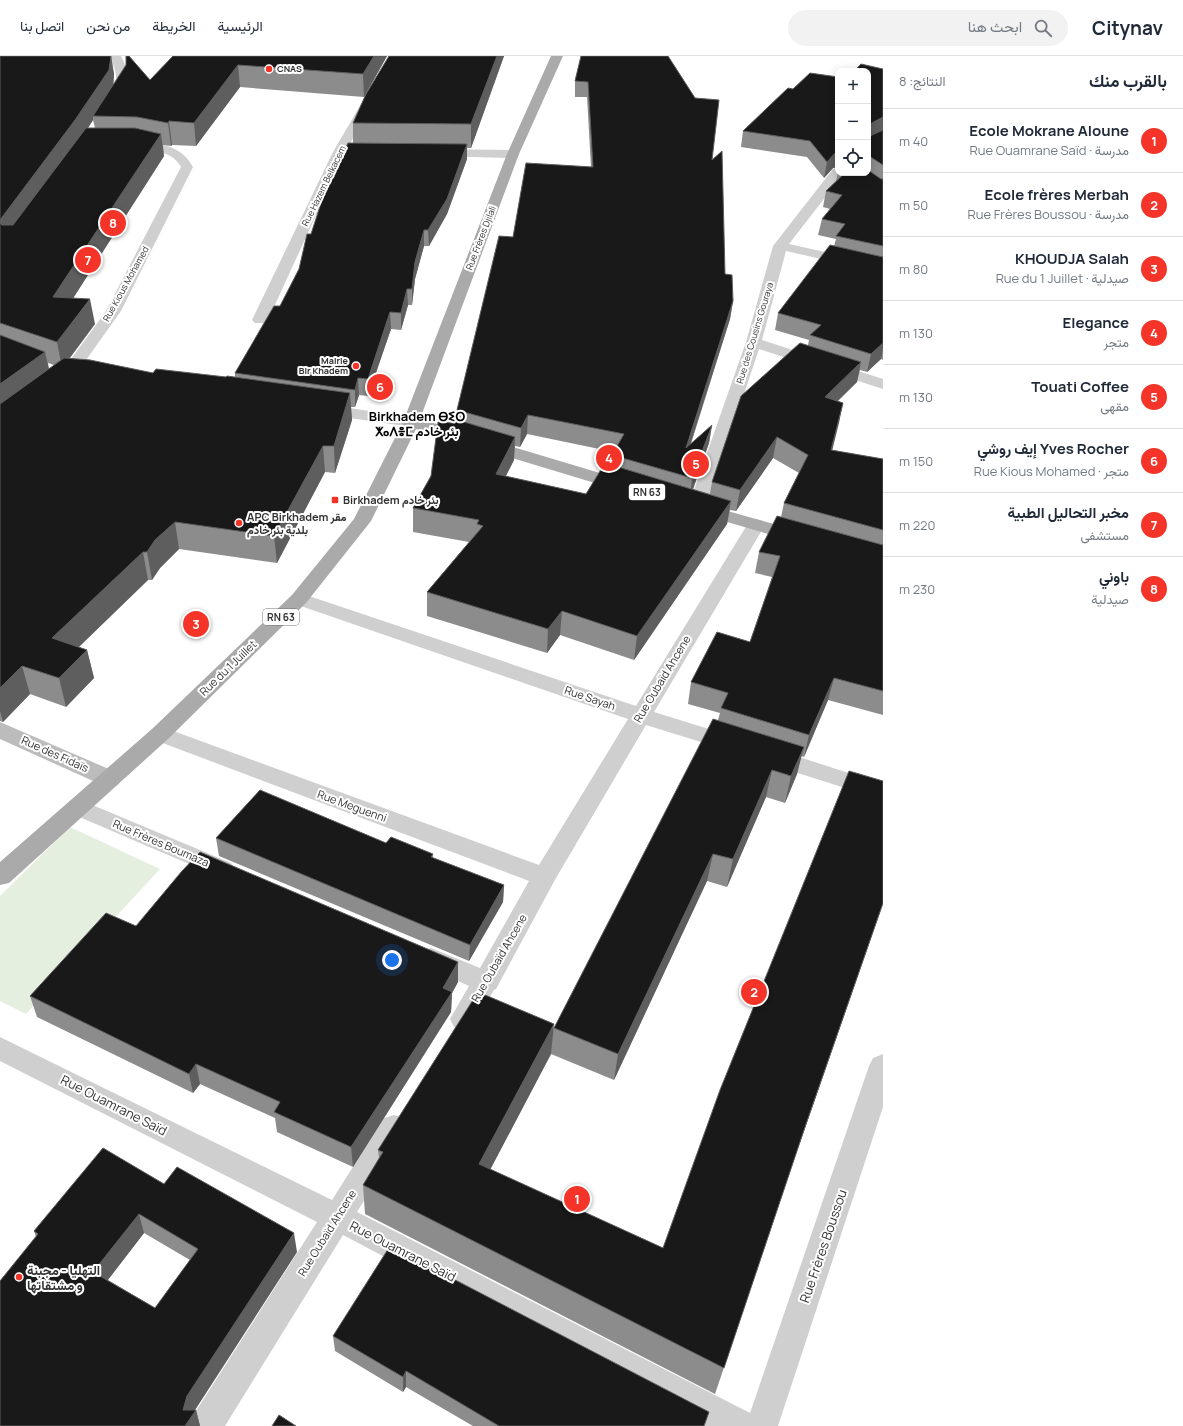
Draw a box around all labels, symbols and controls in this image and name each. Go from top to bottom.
search box [788,10,1068,46]
text: Citynav [1092,15,1163,41]
text: اتصل بنا [20,16,64,35]
text: من نحن [86,16,130,35]
text: الخريطة [152,16,196,35]
text: الرئيسية [218,16,263,35]
text: ابحث هنا [968,16,1022,37]
icon: search [1032,17,1054,39]
place label: CNAS [277,62,302,75]
marker: CNAS [264,64,274,74]
map controls [835,68,871,176]
button: + [835,68,871,104]
text: بالقرب منك [1089,69,1167,92]
text: النتائج: 8 [899,72,945,90]
button: − [835,104,871,140]
text: Ecole Mokrane Aloune [969,120,1129,141]
text: 40 m [899,132,928,150]
text: 1 [1151,132,1157,150]
button: locate [835,140,871,176]
text: مدرسة · Rue Ouamrane Saïd [970,141,1129,159]
street label: Rue Hazem Belkacem [298,143,349,228]
text: Ecole frères Merbah [985,184,1129,205]
text: 50 m [899,196,928,214]
text: 2 [1150,196,1158,214]
street label: Rue Frères Djilali [462,204,499,272]
text: مدرسة · Rue Frères Boussou [968,205,1129,223]
pin: 8 [100,208,126,238]
street label: Rue Kious Mohamed [99,244,152,324]
pin: 7 [75,245,101,275]
text: KHOUDJA Salah [1015,248,1129,269]
text: 80 m [899,260,928,278]
text: 3 [1150,260,1158,278]
text: صيدلية · Rue du 1 Juillet [996,269,1129,287]
street label: Rue des Cousins Gouraya [733,281,776,385]
text: Elegance [1062,312,1129,333]
text: 130 m [899,324,933,342]
text: 4 [1150,324,1158,342]
text: متجر [1104,333,1129,351]
place label: Mairie Bir Khadem [299,354,349,377]
marker: Mairie Bir Khadem [351,361,361,371]
pin: 6 [367,372,393,402]
text: Touati Coffee [1031,376,1129,397]
text: 130 m [899,388,933,406]
text: 5 [1150,388,1158,406]
text: مقهى [1100,397,1129,415]
district label: Birkhadem ⴱⵉⵔ ⵅⴰⴷⴻⵎ بئر خادم [369,407,465,440]
text: Yves Rocher إيف روشي [977,438,1129,459]
pin: 4 [596,443,622,473]
pin: 5 [683,449,709,479]
text: 150 m [899,452,933,470]
text: 6 [1150,452,1158,470]
text: متجر · Rue Kious Mohamed [974,462,1129,480]
road number: RN 63 [629,484,665,500]
place label: Birkhadem بئر خادم [343,492,439,508]
marker: Birkhadem بئر خادم [330,495,340,505]
text: مخبر التحاليل الطبية [1008,502,1129,523]
place label: APC Birkhadem مقر بلدية بئر خادم [247,509,346,538]
text: 220 m [899,516,935,534]
text: 7 [1151,516,1157,534]
marker: APC Birkhadem مقر بلدية بئر خادم [234,518,244,528]
text: مستشفى [1081,526,1129,544]
text: باوني [1099,566,1129,587]
text: 230 m [899,580,935,598]
text: 8 [1150,580,1158,598]
text: صيدلية [1091,590,1129,608]
pin: 3 [183,609,209,639]
road number: RN 63 [263,609,299,625]
street label: Rue Oubaïd Ahcene [630,632,694,725]
street label: Rue du 1 Juillet [196,637,259,699]
street label: Rue Sayah [563,682,618,713]
street label: Rue des Fidaïs [19,732,91,775]
street label: Rue Meguenni [315,786,389,825]
street label: Rue Frères Boumaza [111,815,212,870]
street label: Rue Oubaïd Ahcene [467,911,530,1004]
your location [382,950,402,970]
pin: 2 [741,977,767,1007]
street label: Rue Ouamrane Saïd [58,1070,170,1140]
pin: 1 [564,1184,590,1214]
street label: Rue Oubaïd Ahcene [294,1186,359,1279]
street label: Rue Frères Boussou [795,1187,851,1305]
street label: Rue Ouamrane Saïd [347,1216,459,1286]
place label: التهليا - مجبنة و مشتقاتها [27,1261,100,1294]
marker: التهليا - مجبنة و مشتقاتها [14,1272,24,1282]

